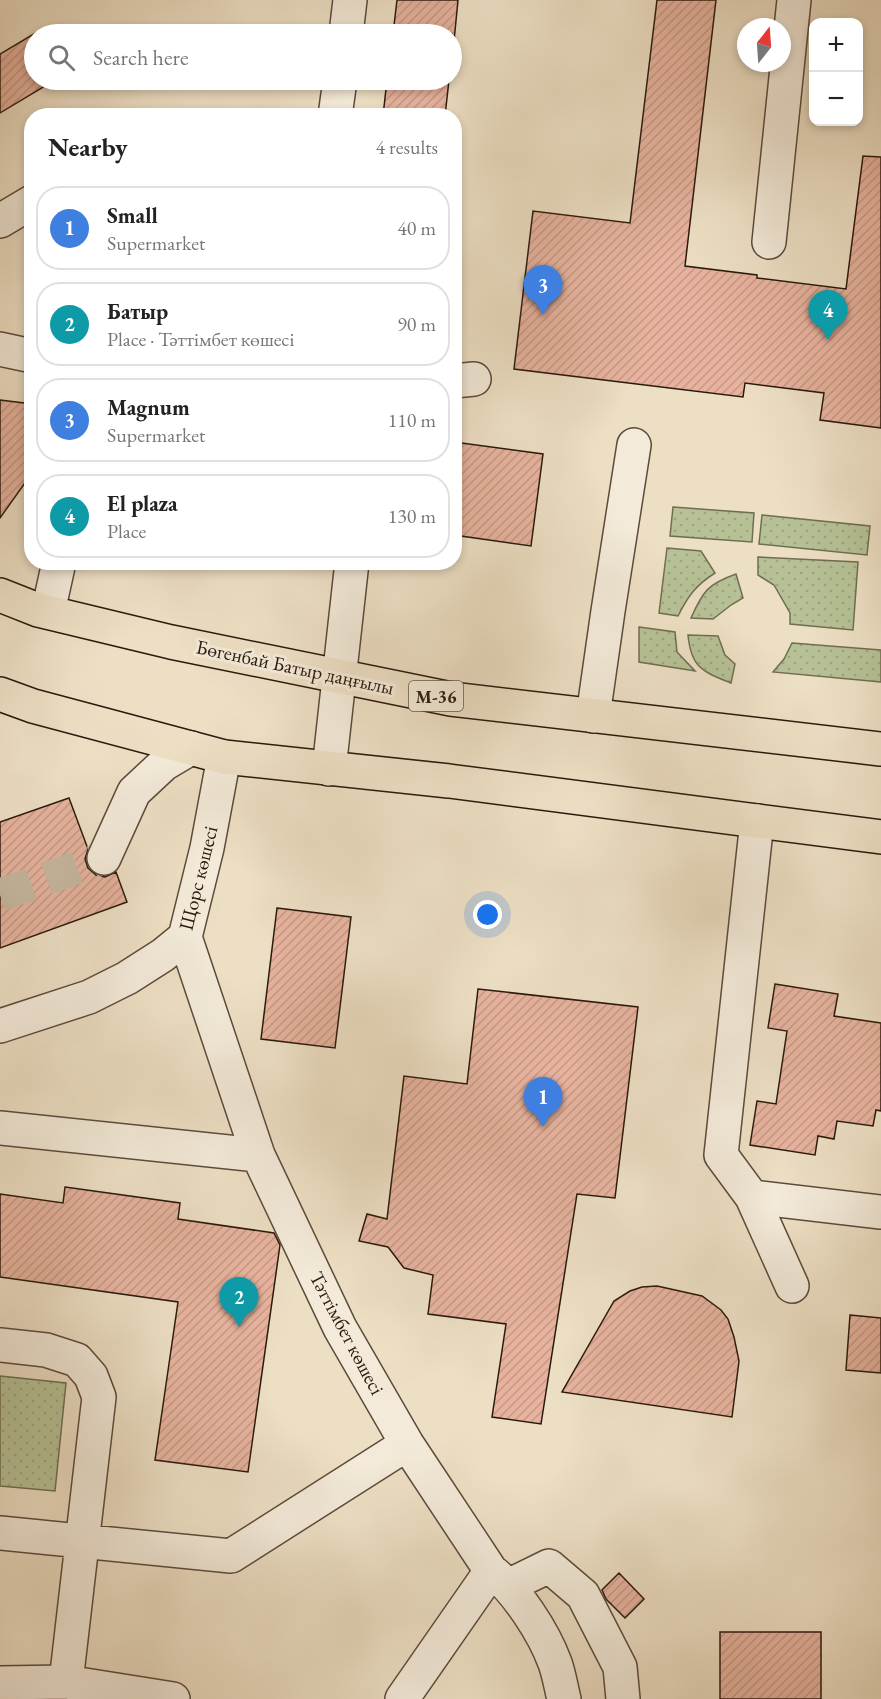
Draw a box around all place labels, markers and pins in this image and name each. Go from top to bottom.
pin: 3 [524,266,562,315]
pin: 4 [808,290,848,340]
pin: 1 [524,1078,562,1127]
pin: 2 [220,1278,258,1327]

